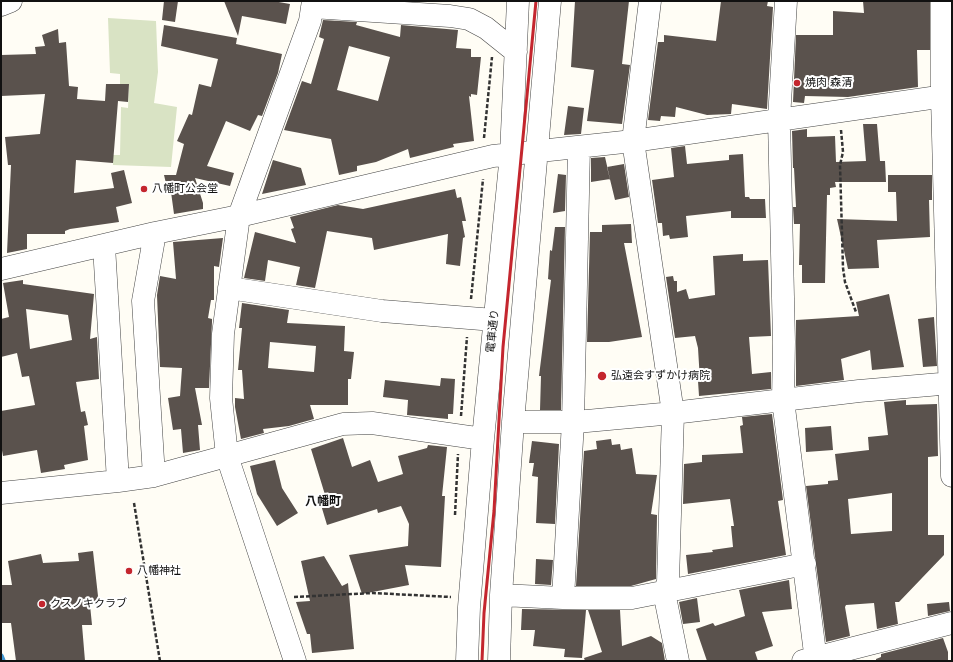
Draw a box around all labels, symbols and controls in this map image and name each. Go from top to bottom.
place label: 焼肉 森清 [805,76,852,90]
marker: 焼肉 森清 [792,78,802,88]
place label: 八幡町公会堂 [152,182,218,196]
marker: 八幡町公会堂 [139,184,149,194]
street label: 電車通り [484,308,502,354]
place label: 弘遠会すずかけ病院 [611,369,710,383]
marker: 弘遠会すずかけ病院 [596,370,608,382]
district label: 八幡町 [305,495,341,509]
place label: 八幡神社 [137,564,181,578]
marker: 八幡神社 [124,566,134,576]
place label: クスノキクラブ [50,597,127,611]
marker: クスノキクラブ [37,599,47,609]

